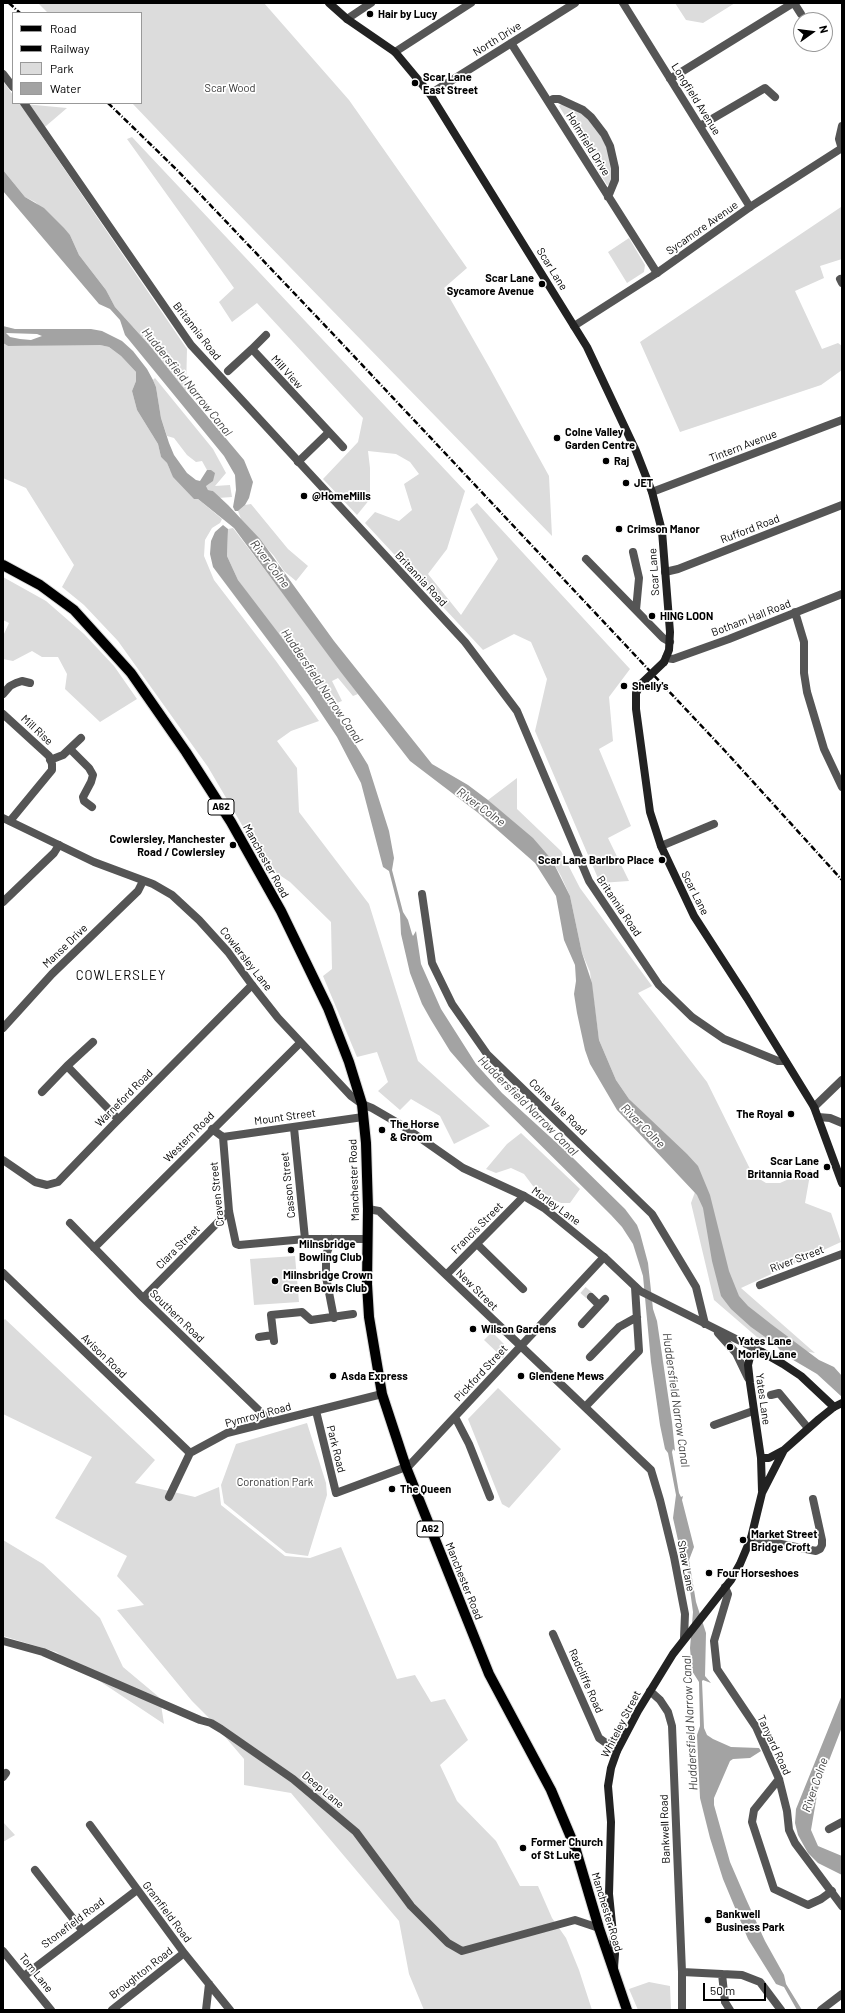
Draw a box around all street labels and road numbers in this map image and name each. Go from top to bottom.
street label: North Drive [471,19,523,59]
street label: Longfield Avenue [669,61,723,137]
street label: Holmfield Drive [563,110,613,178]
street label: Sycamore Avenue [664,198,740,258]
street label: Scar Lane [534,245,570,293]
street label: Britannia Road [170,299,224,363]
street label: Mill View [268,352,306,392]
street label: Tintern Avenue [707,427,779,465]
street label: Rufford Road [719,512,781,546]
street label: Scar Lane [646,548,662,596]
street label: Britannia Road [392,549,450,609]
street label: Botham Hall Road [709,597,793,639]
street label: Mill Rise [18,712,56,748]
road number: A62 [208,799,234,815]
street label: Manchester Road [240,822,292,900]
street label: Scar Lane [678,869,712,917]
street label: Britannia Road [594,873,644,939]
street label: Manse Drive [40,921,90,971]
street label: Cowlersley Lane [217,925,275,993]
street label: Warneford Road [92,1066,156,1130]
street label: Colne Vale Road [526,1076,590,1138]
street label: Mount Street [253,1106,317,1128]
street label: Western Road [161,1109,217,1165]
street label: Manchester Road [346,1139,362,1221]
street label: Casson Street [278,1151,298,1219]
street label: Craven Street [207,1161,227,1227]
street label: Morley Lane [529,1184,583,1228]
street label: Francis Street [448,1199,506,1257]
street label: Clara Street [153,1222,203,1272]
street label: River Street [768,1243,826,1275]
street label: New Street [453,1267,501,1313]
street label: Southern Road [147,1287,207,1345]
street label: Avison Road [79,1331,129,1381]
street label: Pickford Street [452,1342,510,1404]
street label: Yates Lane [753,1372,773,1426]
street label: Pymroyd Road [224,1400,292,1430]
street label: Park Road [324,1424,348,1474]
road number: A62 [417,1521,443,1537]
street label: Shaw Lane [675,1539,697,1593]
street label: Manchester Road [442,1540,486,1622]
street label: Radcliffe Road [566,1647,606,1715]
street label: Whiteley Street [598,1688,644,1760]
street label: Tanyard Road [754,1713,794,1777]
street label: Deep Lane [299,1769,347,1811]
street label: Bankwell Road [657,1794,673,1864]
street label: Manchester Road [589,1871,625,1953]
street label: Gramfield Road [140,1879,194,1945]
street label: Stonefield Road [39,1895,107,1951]
street label: Broughton Road [107,1944,175,2002]
street label: Tom Lane [16,1951,56,1995]

